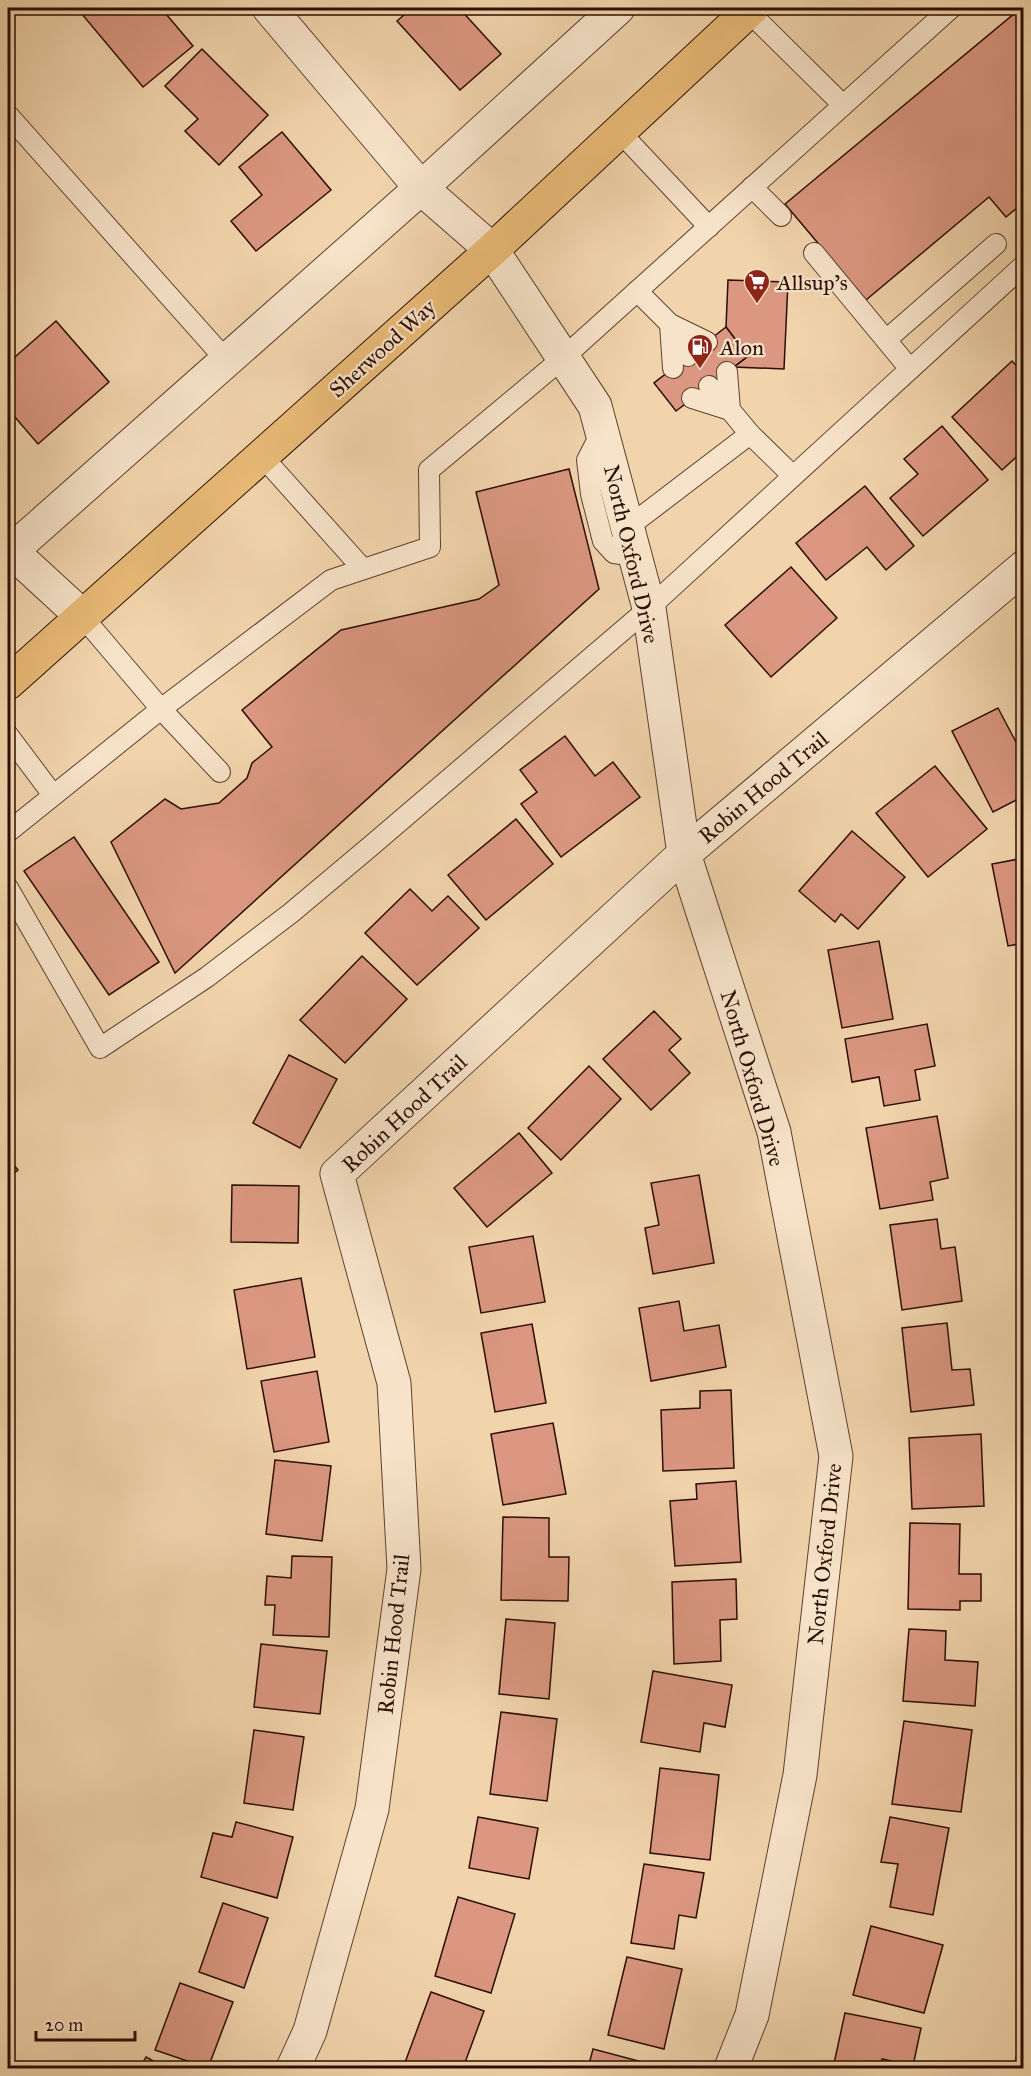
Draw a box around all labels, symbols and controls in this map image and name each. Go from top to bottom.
supermarket icon: Allsup's [742,267,772,305]
place label: Allsup's [776,269,848,296]
street label: Sherwood Way [323,293,442,403]
fuel station icon: Alon [685,332,715,370]
place label: Alon [719,334,764,361]
street label: North Oxford Drive [598,462,665,646]
street label: Robin Hood Trail [693,725,834,849]
street label: North Oxford Drive [714,987,791,1169]
street label: Robin Hood Trail [336,1049,472,1178]
street label: North Oxford Drive [802,1462,847,1646]
street label: Robin Hood Trail [372,1553,415,1716]
scale bar [36,2004,135,2042]
text: 20 m [45,2014,83,2036]

